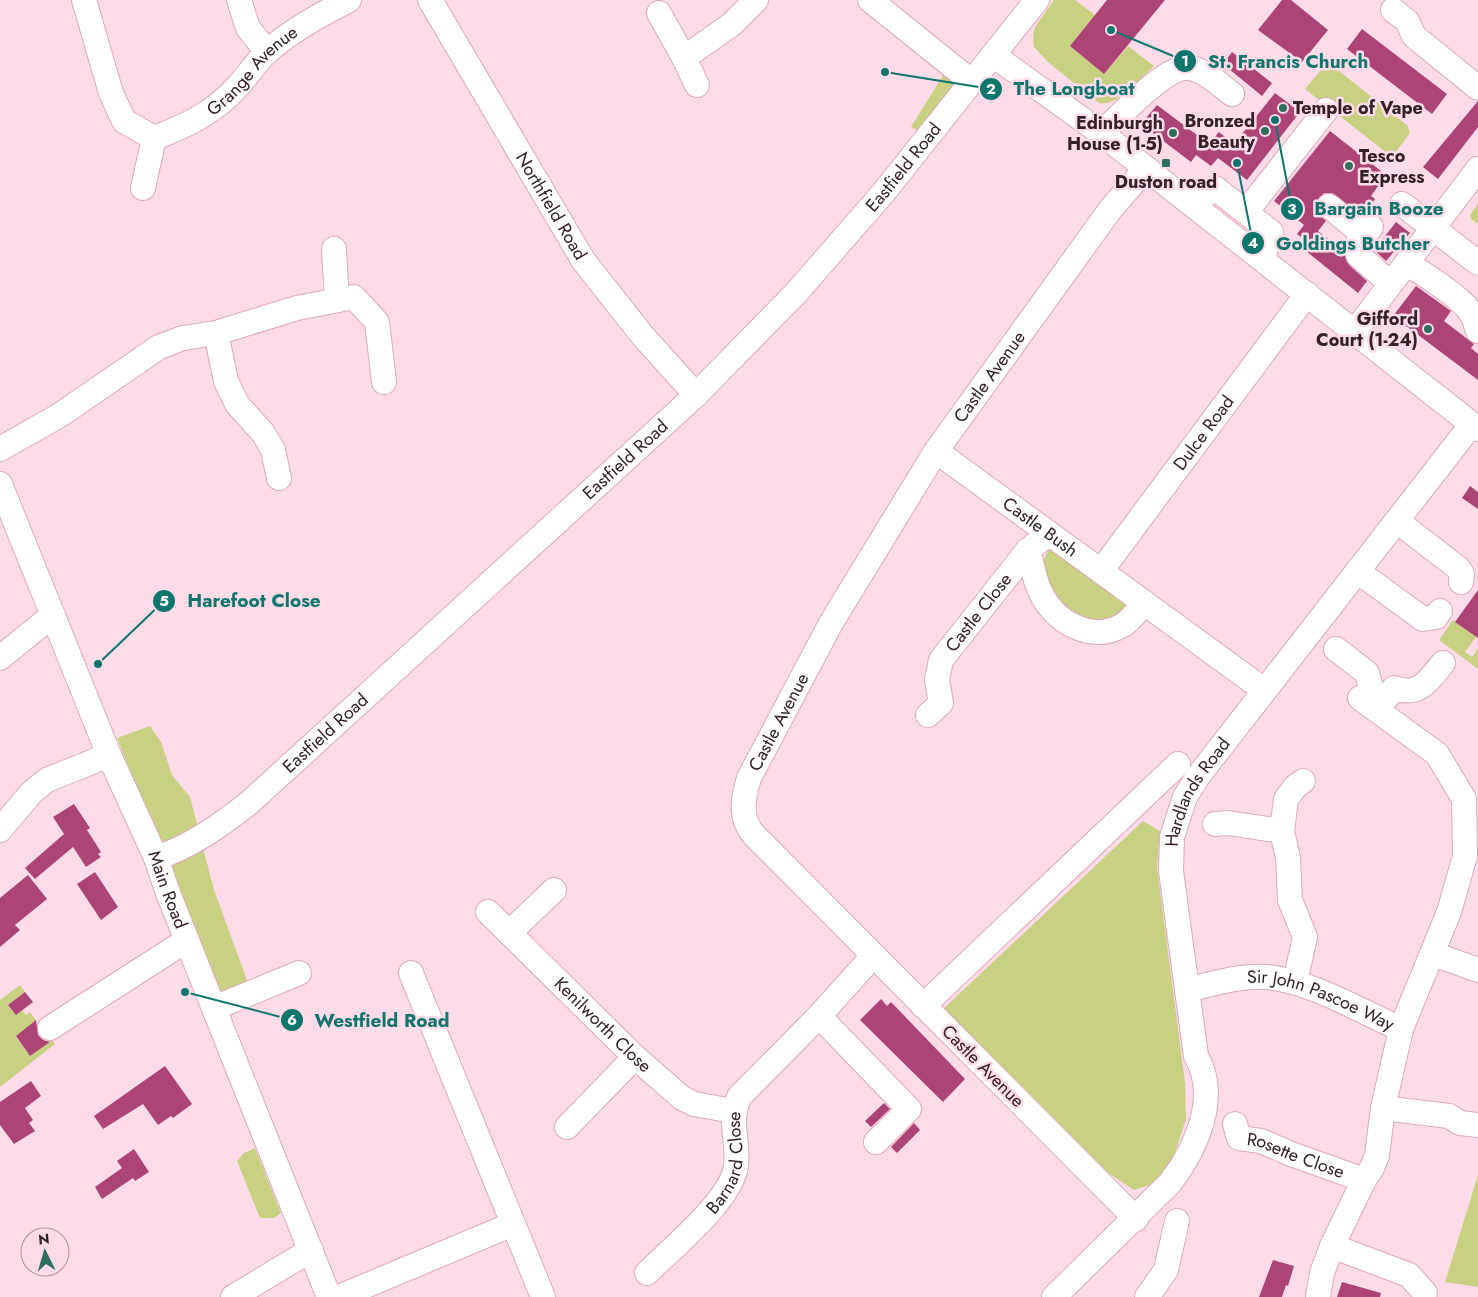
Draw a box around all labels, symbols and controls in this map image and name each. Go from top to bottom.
street label: Grange Avenue [201,19,303,122]
callout: St. Francis Church [1172,44,1378,78]
text: St. Francis Church [1208,48,1368,75]
text: 1 [1181,50,1189,72]
callout: The Longboat [978,72,1144,106]
text: The Longboat [1013,75,1135,102]
text: 2 [986,78,996,100]
place label: Temple of Vape [1293,95,1423,121]
marker: Temple of Vape [1277,102,1289,114]
place label: Bronzed Beauty [1184,108,1256,155]
place label: Edinburgh House (1-5) [1067,110,1163,157]
street label: Eastfield Road [859,117,947,218]
marker: Bronzed Beauty [1259,125,1271,137]
marker: Edinburgh House (1-5) [1167,127,1179,139]
place label: Tesco Express [1359,143,1424,190]
street label: Northfield Road [509,147,593,265]
marker: Duston road [1160,157,1172,169]
marker: Tesco Express [1343,160,1355,172]
place label: Duston road [1115,169,1217,195]
callout: Bargain Booze [1279,192,1454,226]
text: Bargain Booze [1314,195,1444,222]
text: 3 [1287,198,1297,220]
callout: Goldings Butcher [1240,226,1440,260]
text: Goldings Butcher [1276,230,1430,257]
text: 4 [1248,232,1258,254]
place label: Gifford Court (1-24) [1316,306,1418,353]
marker: Gifford Court (1-24) [1422,323,1434,335]
street label: Castle Avenue [947,326,1032,428]
street label: Dulce Road [1167,390,1240,476]
street label: Eastfield Road [577,414,674,506]
street label: Castle Bush [997,491,1083,563]
street label: Castle Close [939,567,1018,658]
callout: Harefoot Close [152,584,330,618]
text: Harefoot Close [187,587,321,614]
text: 5 [159,590,169,612]
street label: Castle Avenue [742,668,815,776]
street label: Eastfield Road [277,687,374,779]
street label: Hardlands Road [1159,732,1236,847]
street label: Main Road [141,847,194,933]
street label: Sir John Pascoe Way [1246,964,1398,1037]
street label: Kenilworth Close [548,971,657,1079]
callout: Westfield Road [280,1003,460,1037]
text: Westfield Road [315,1007,450,1034]
text: 6 [287,1009,297,1031]
street label: Castle Avenue [936,1019,1030,1113]
street label: Barnard Close [700,1110,750,1220]
street label: Rosette Close [1245,1126,1348,1185]
north arrow [20,1227,70,1277]
text: N [37,1229,50,1249]

